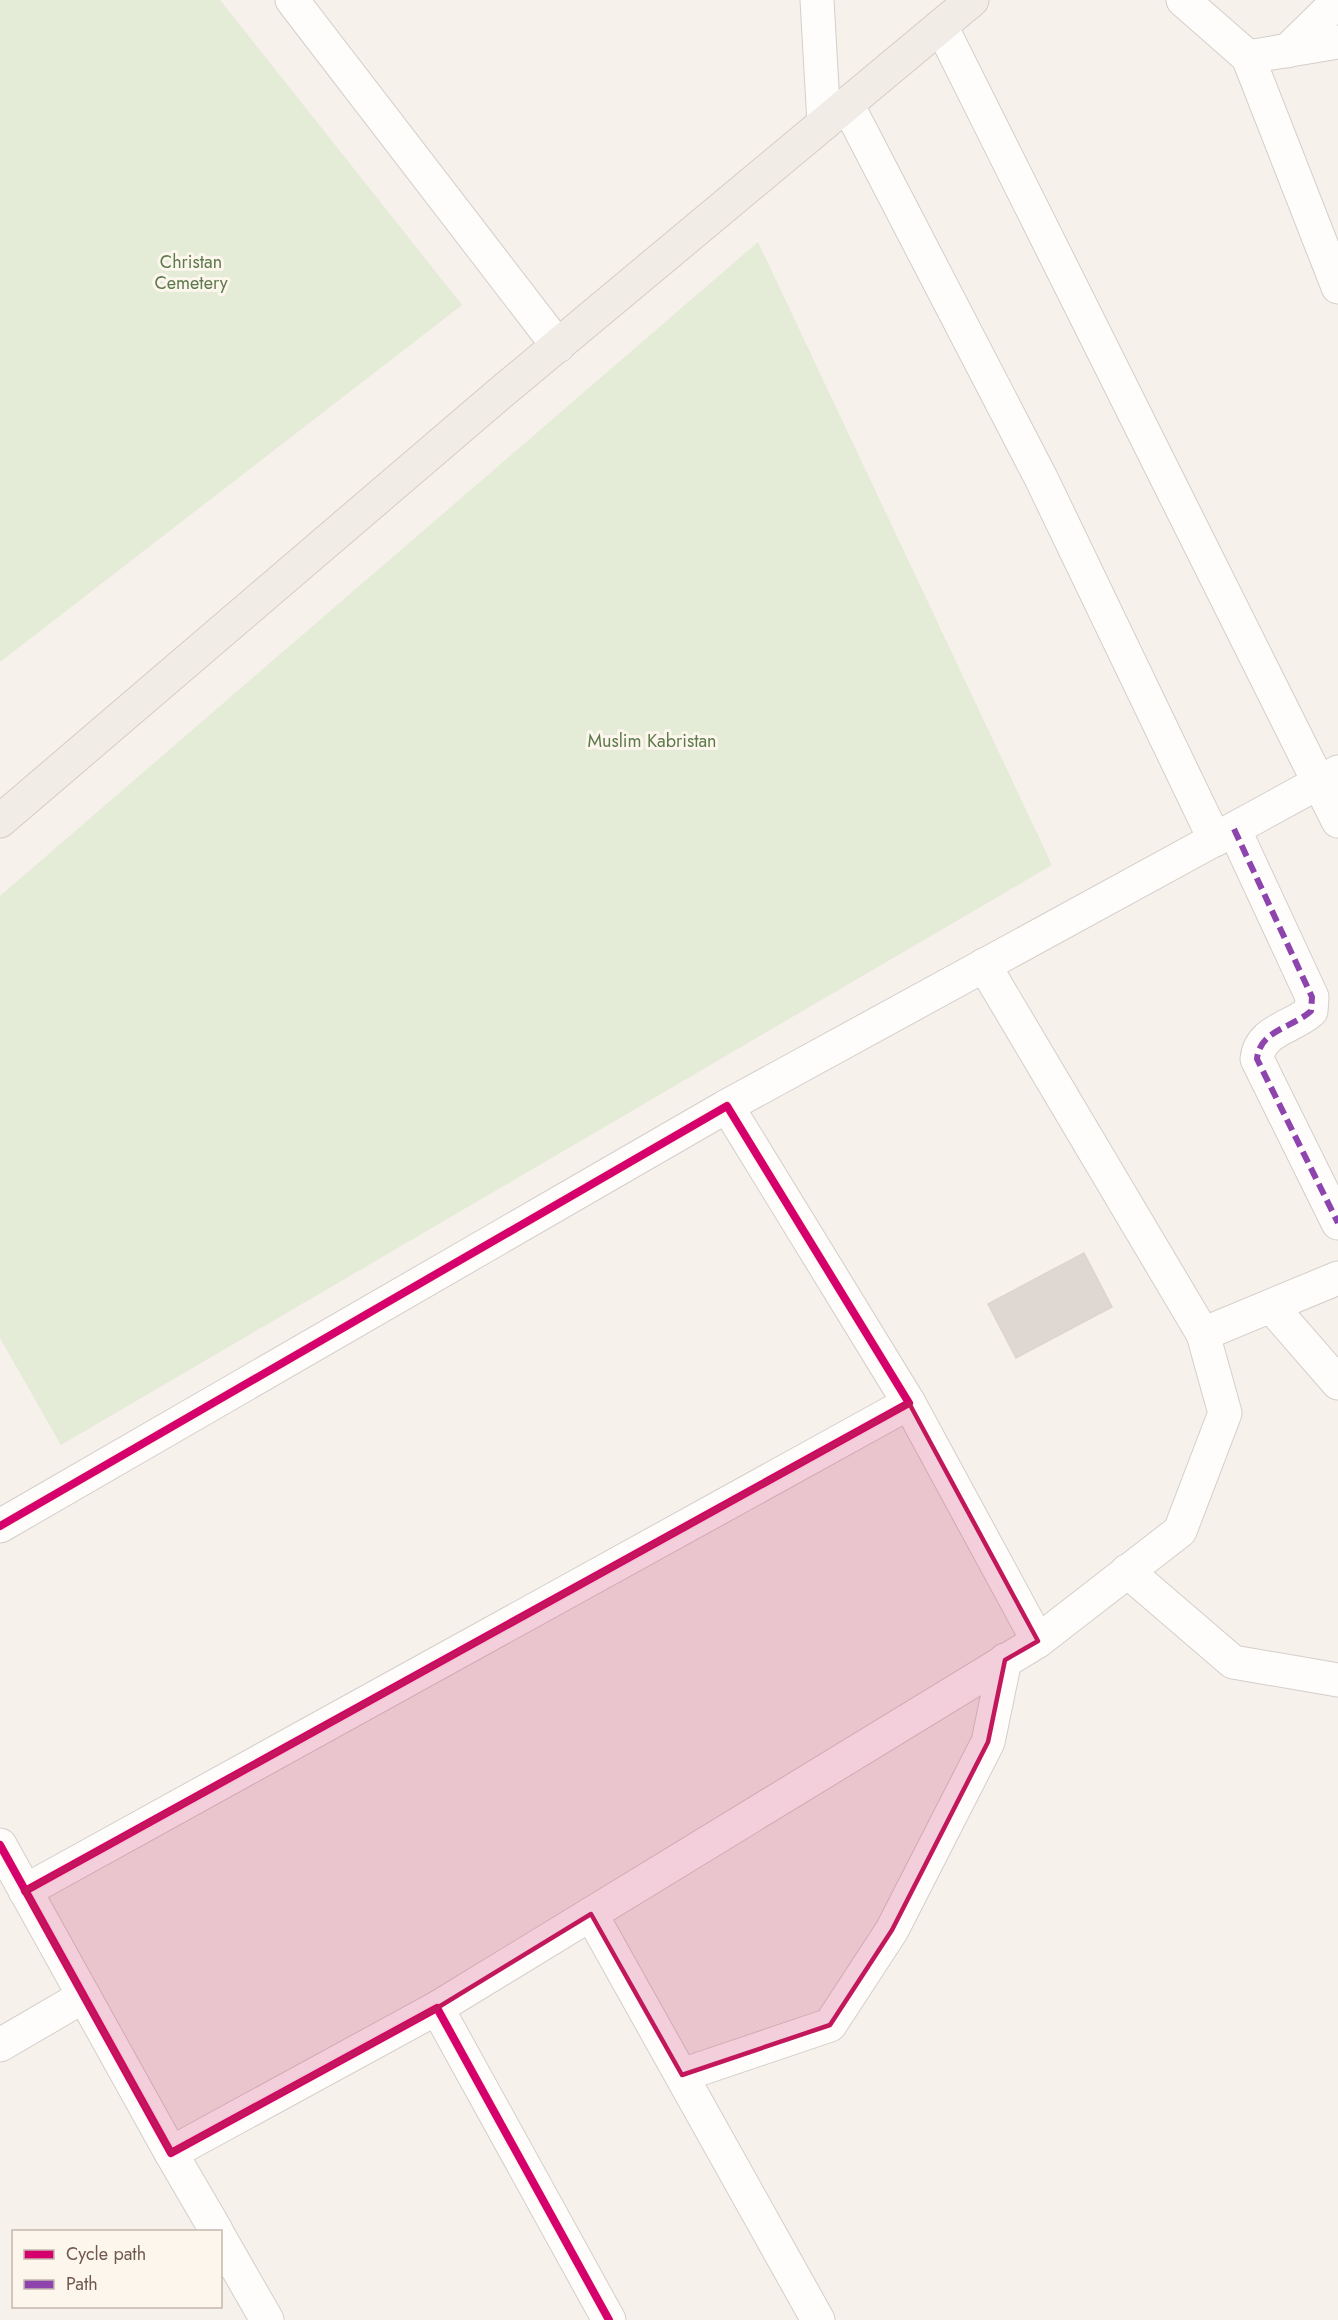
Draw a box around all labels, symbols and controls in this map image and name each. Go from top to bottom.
park label: Christan Cemetery [154,249,228,296]
park label: Muslim Kabristan [587,728,717,754]
legend [12,2230,222,2308]
text: Cycle path [66,2241,146,2267]
text: Path [66,2271,98,2297]

